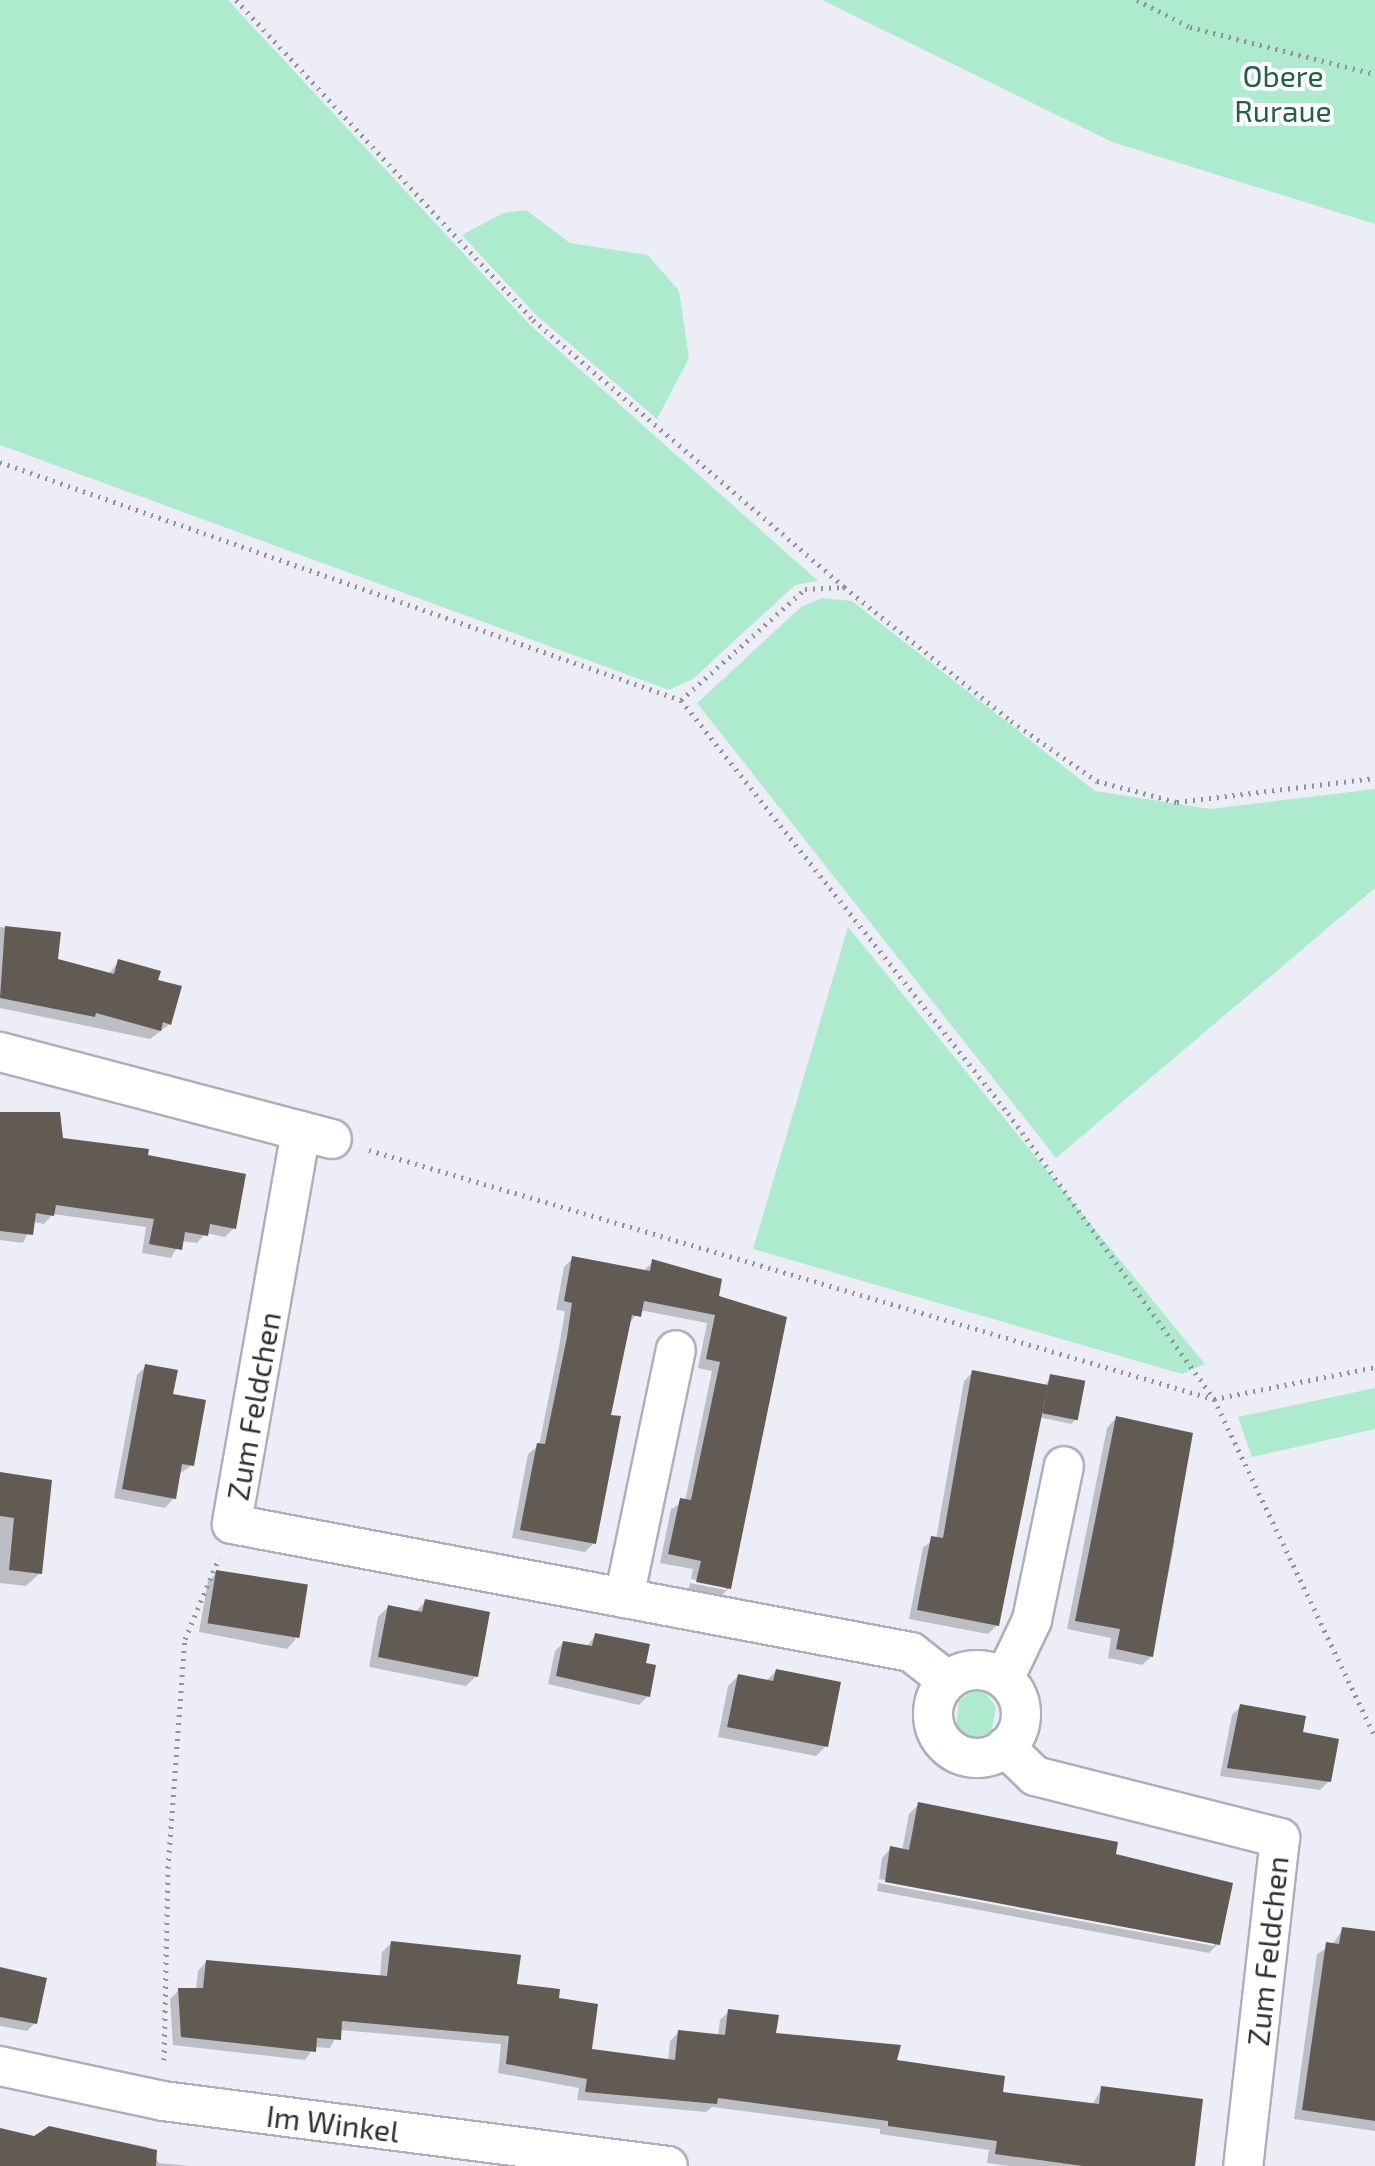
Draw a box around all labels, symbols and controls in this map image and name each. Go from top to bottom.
park label: Obere Ruraue [1234,57,1332,128]
street label: Zum Feldchen [219,1309,287,1503]
street label: Zum Feldchen [1239,1854,1295,2048]
street label: Im Winkel [264,2097,402,2149]

